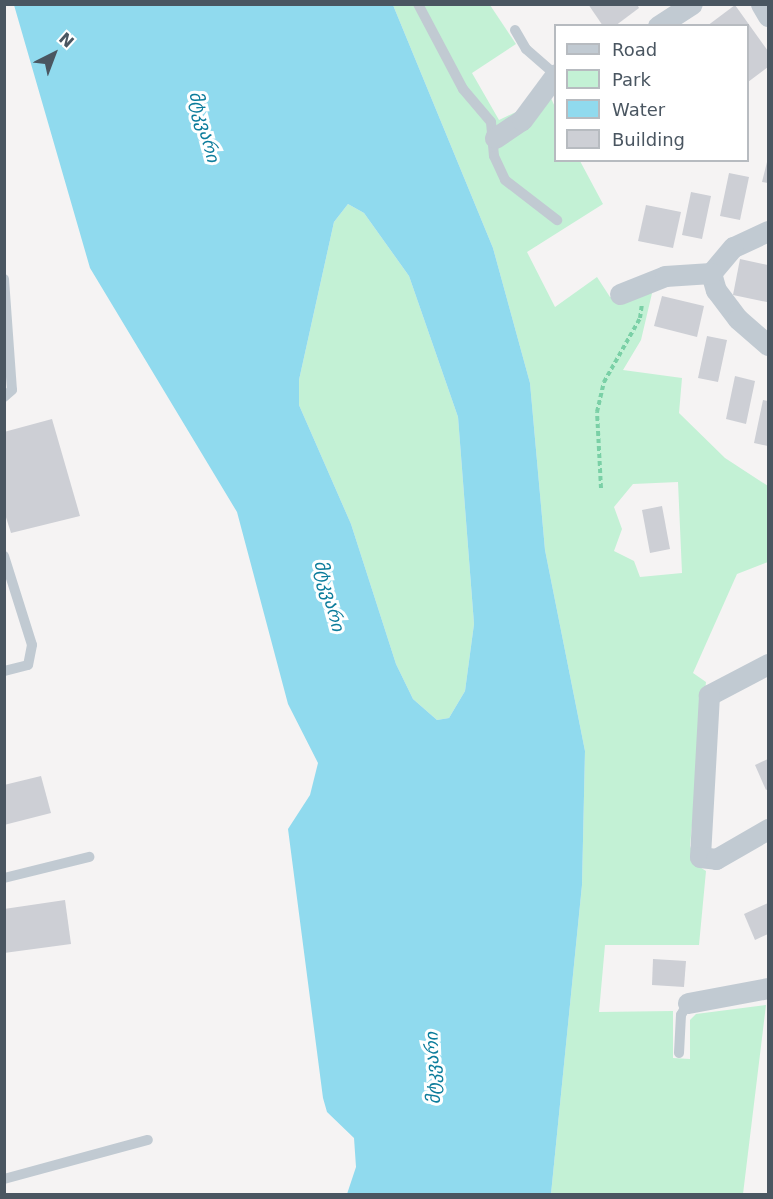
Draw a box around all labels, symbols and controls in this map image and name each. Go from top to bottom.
north arrow [24,24,84,84]
legend [554,24,749,162]
text: N [55,29,78,52]
text: Road [612,39,657,60]
text: Park [612,69,651,90]
water label: მტკვარი [184,89,224,165]
text: Water [612,99,665,120]
text: Building [612,129,685,150]
water label: მტკვარი [309,558,349,634]
water label: მტკვარი [421,1031,445,1105]

